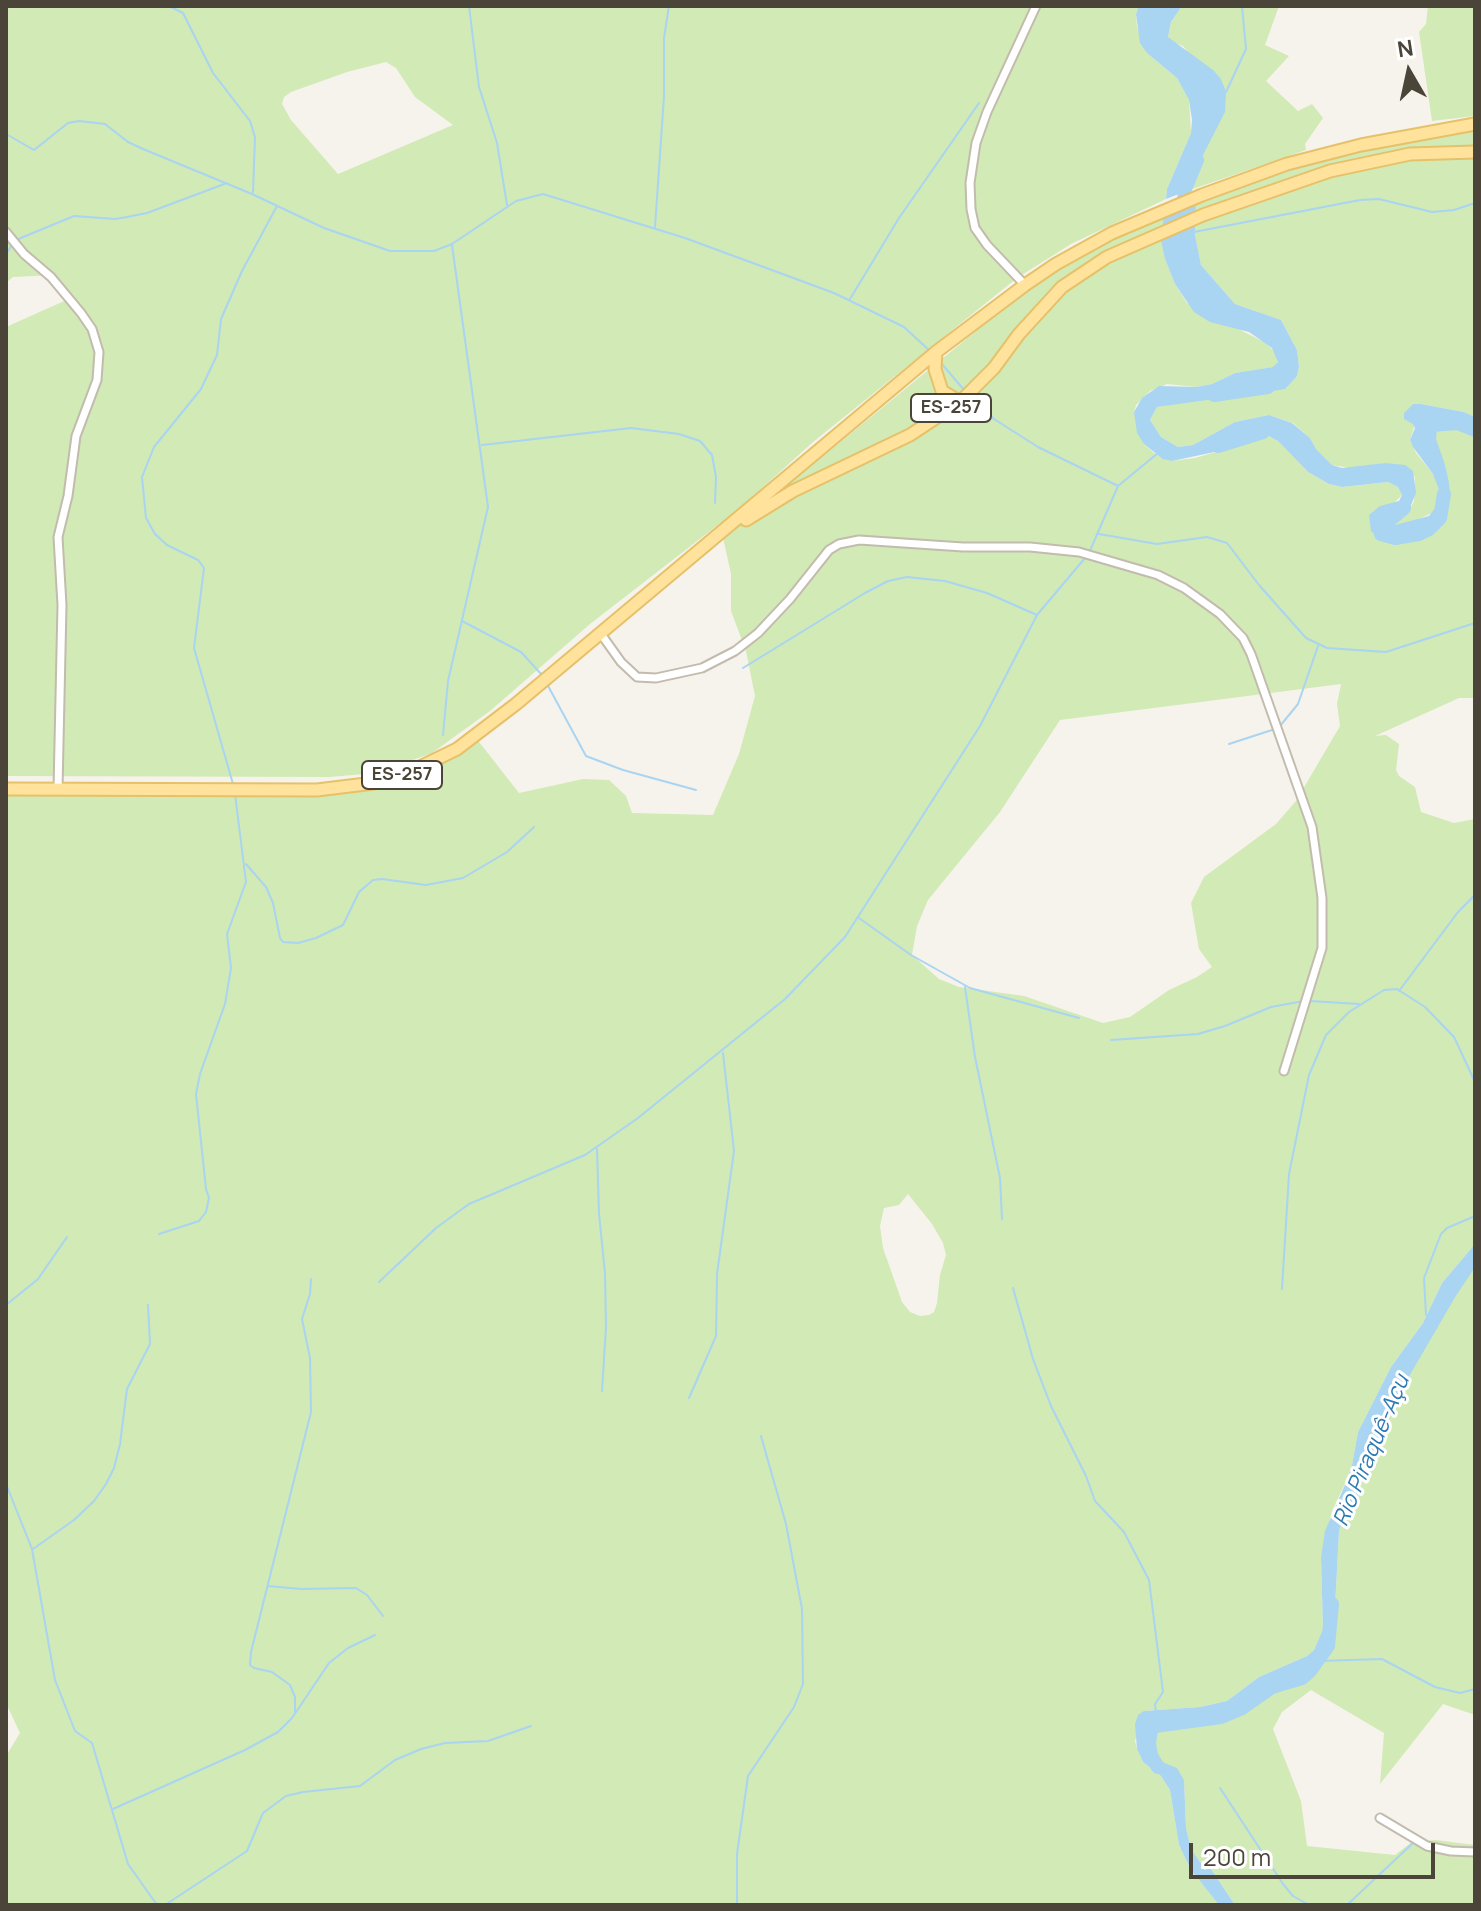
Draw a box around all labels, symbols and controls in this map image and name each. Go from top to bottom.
north arrow [1369,32,1449,112]
text: N [1395,32,1415,64]
road number: ES-257 [911,394,991,422]
road number: ES-257 [362,761,442,789]
water label: Rio Piraquê-Açu [1328,1372,1416,1530]
scale bar [1193,1827,1439,1877]
text: 200 m [1203,1840,1271,1873]

